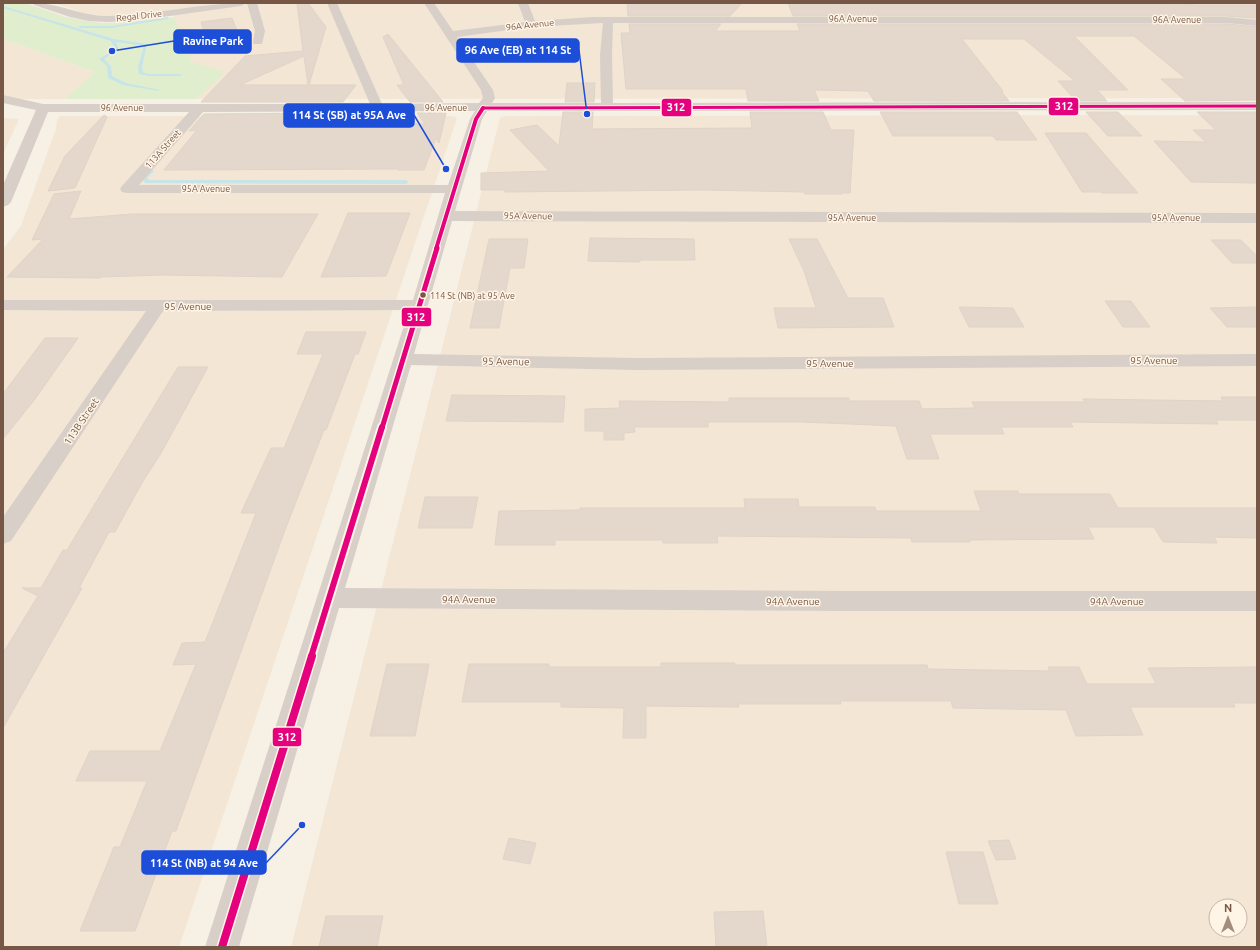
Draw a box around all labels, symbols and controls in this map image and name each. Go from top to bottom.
street label: Regal Drive [116,9,162,23]
street label: 96A Avenue [829,14,877,24]
street label: 96A Avenue [1153,15,1201,25]
street label: 96A Avenue [505,17,555,33]
callout: Ravine Park [174,30,251,53]
text: Ravine Park [183,35,244,47]
callout: 96 Ave (EB) at 114 St [457,39,579,62]
text: 96 Ave (EB) at 114 St [465,44,572,57]
line badge: 312 [1048,97,1079,116]
line badge: 312 [661,98,692,117]
text: 312 [1055,100,1073,112]
text: 312 [667,101,685,113]
street label: 96 Avenue [101,103,143,113]
street label: 96 Avenue [425,103,467,113]
callout: 114 St (SB) at 95A Ave [284,104,414,127]
text: 114 St (SB) at 95A Ave [292,109,406,122]
street label: 113A Street [143,127,183,170]
street label: 95A Avenue [182,184,230,194]
street label: 95A Avenue [504,211,552,221]
street label: 95A Avenue [828,213,876,223]
street label: 95A Avenue [1152,213,1200,223]
marker: 114 St (NB) at 95 Ave [418,290,428,300]
place label: 114 St (NB) at 95 Ave [430,291,515,301]
street label: 95 Avenue [164,301,212,312]
line badge: 312 [401,307,432,327]
text: 312 [407,311,425,323]
street label: 95 Avenue [1130,355,1178,366]
street label: 95 Avenue [482,356,530,367]
street label: 95 Avenue [806,358,854,369]
street label: 113B Street [62,396,101,447]
street label: 94A Avenue [442,594,496,605]
street label: 94A Avenue [766,596,820,607]
street label: 94A Avenue [1090,596,1144,607]
line badge: 312 [272,727,302,747]
text: 312 [278,731,296,743]
callout: 114 St (NB) at 94 Ave [142,851,266,874]
text: 114 St (NB) at 94 Ave [150,857,258,870]
north arrow [1208,898,1248,938]
text: N [1224,902,1232,914]

